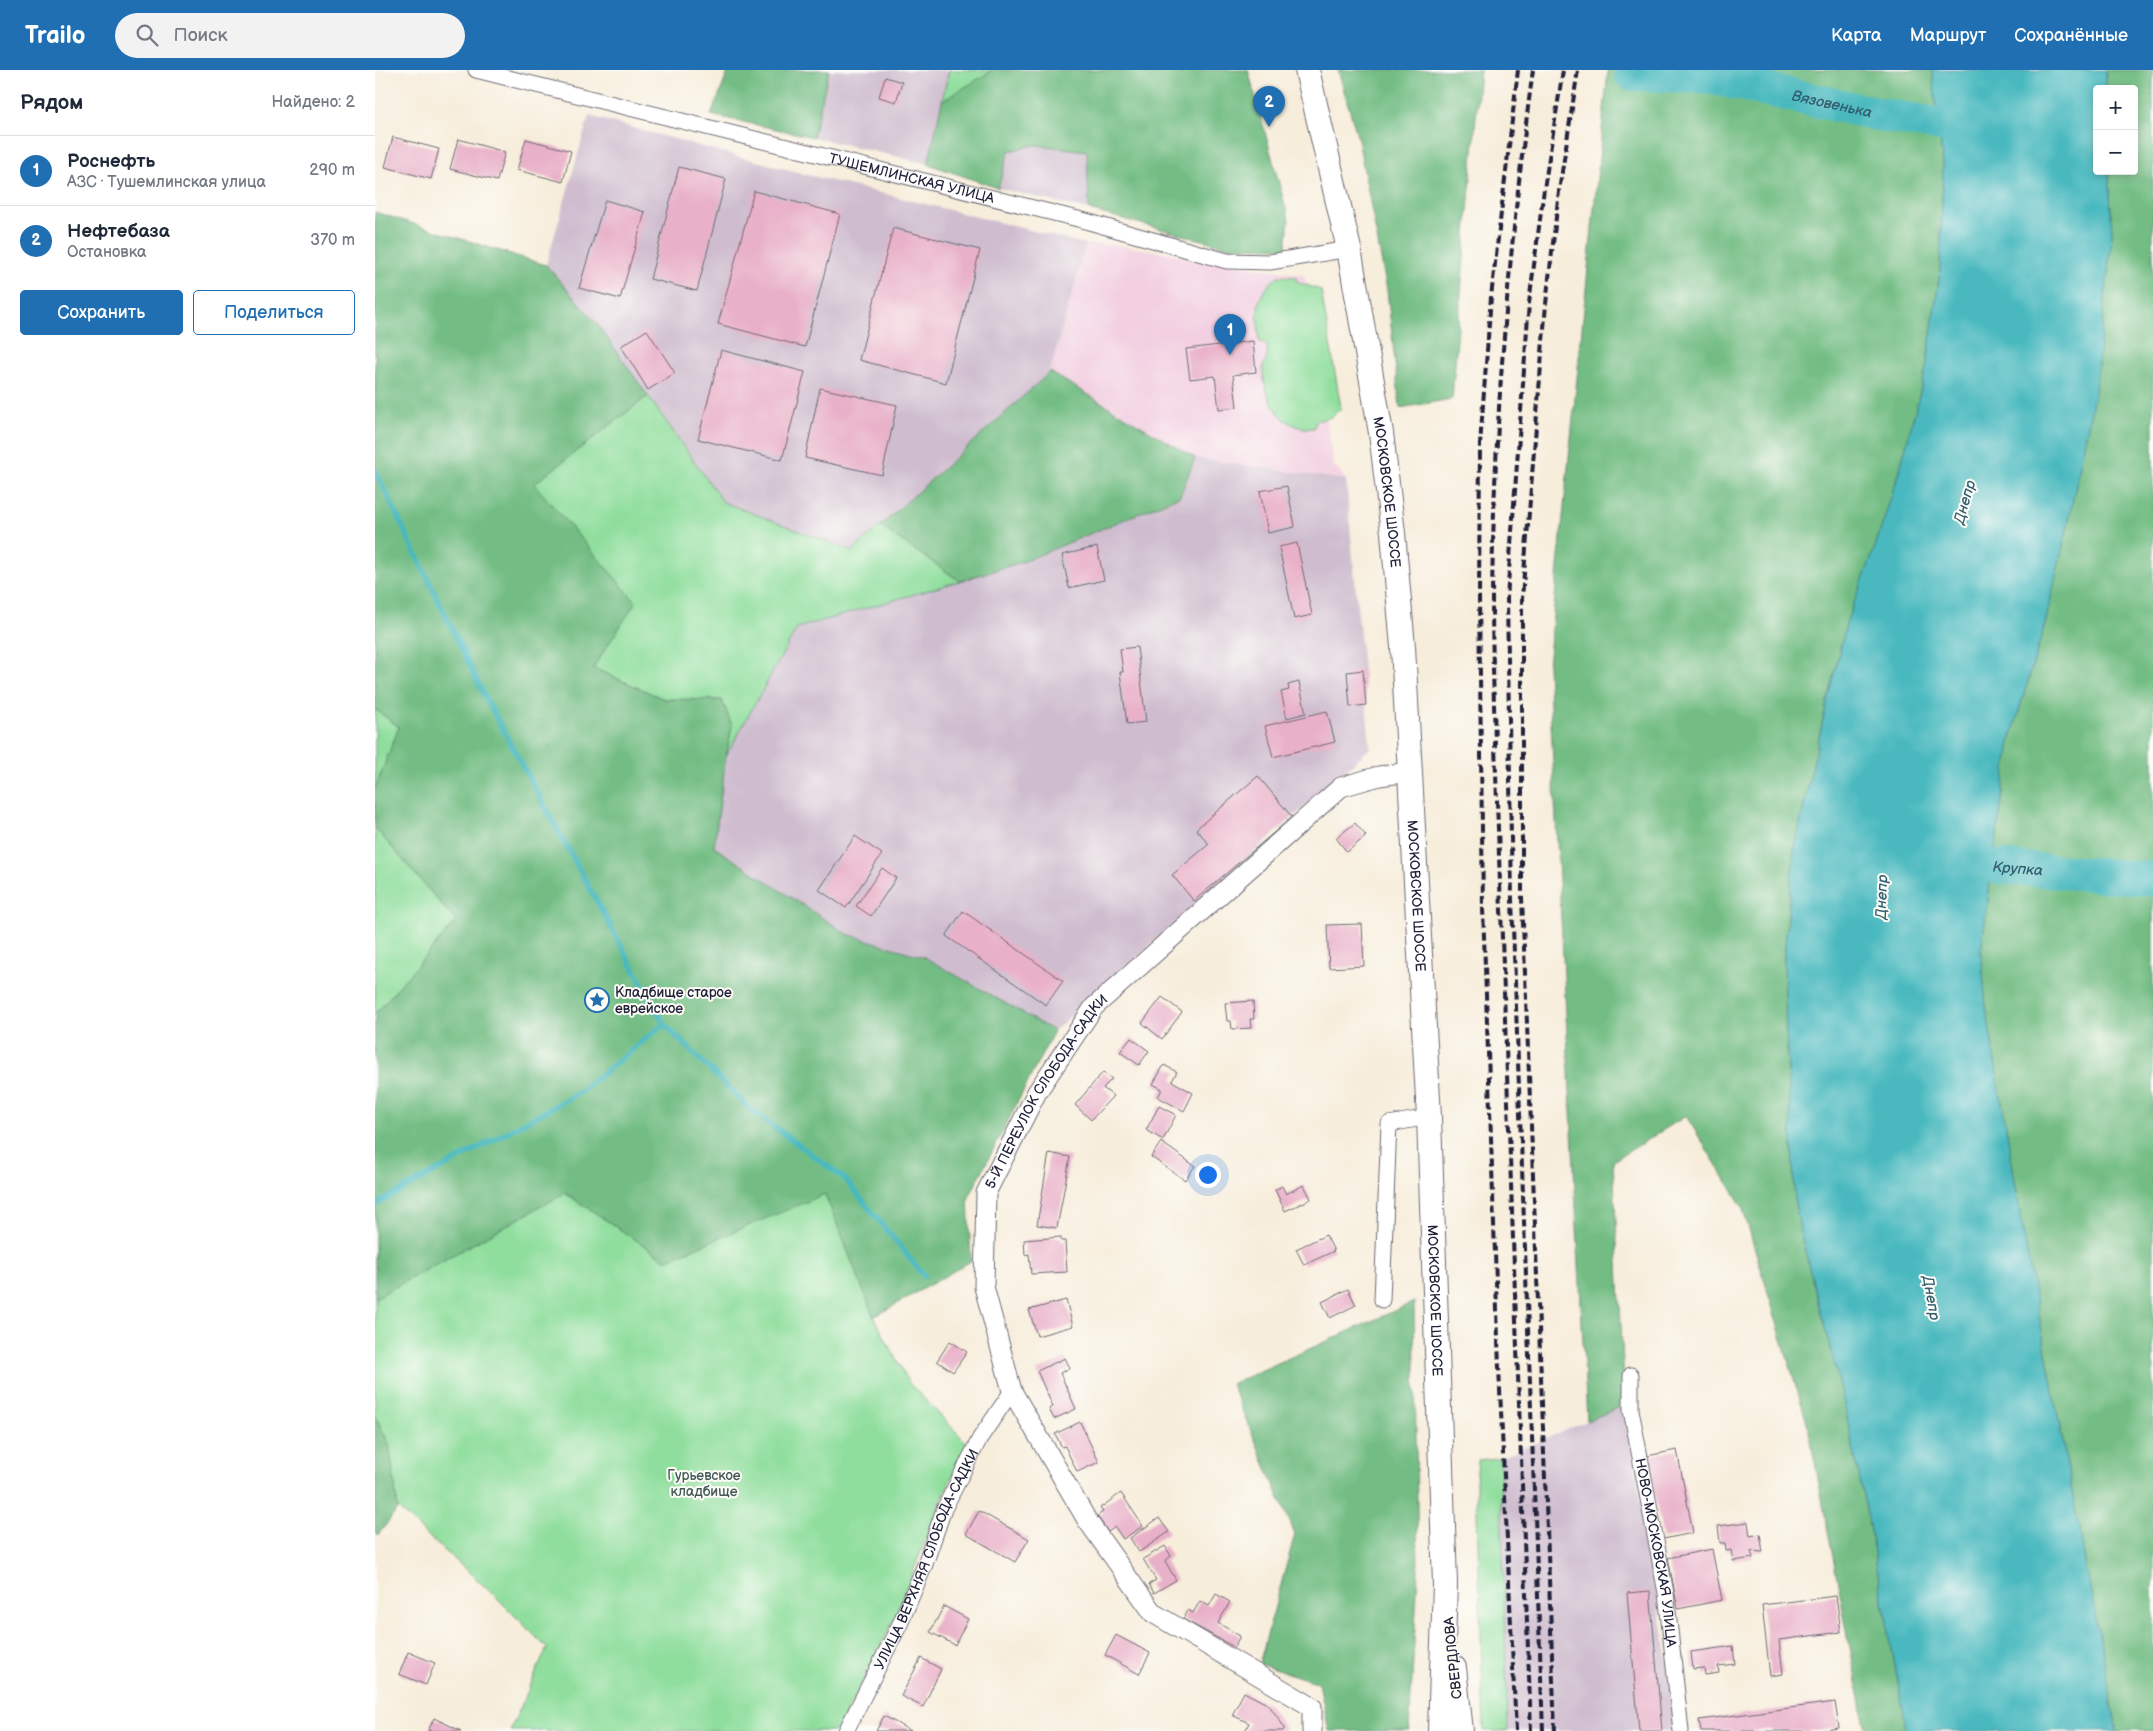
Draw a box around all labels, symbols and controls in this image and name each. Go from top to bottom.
search box [115,13,465,58]
text: Trailo [25,21,85,50]
icon: search [133,21,161,49]
text: Поиск [173,24,228,47]
text: Карта [1831,25,1882,46]
text: Маршрут [1910,25,1986,46]
text: Сохранённые [2014,25,2128,46]
map controls [2093,85,2138,175]
button: + [2093,85,2138,130]
pin: 2 [1253,86,1285,127]
water label: Вязовенька [1790,86,1874,122]
text: Рядом [20,90,83,115]
text: Найдено: 2 [271,93,355,112]
button: − [2093,130,2138,175]
street label: ТУШЕМЛИНСКАЯ УЛИЦА [827,149,997,207]
text: Роснефть [67,150,155,173]
text: 1 [33,161,39,180]
text: 290 m [309,161,355,180]
text: АЗС · Тушемлинская улица [67,173,266,192]
text: Нефтебаза [67,220,170,243]
text: 2 [31,231,41,250]
text: 370 m [310,231,355,250]
text: Остановка [67,243,146,262]
button: Сохранить [20,290,183,335]
button: Поделиться [193,290,355,335]
pin: 1 [1214,314,1246,355]
street label: МОСКОВСКОЕ ШОССЕ [1370,415,1404,568]
water label: Днепр [1949,477,1980,527]
street label: МОСКОВСКОЕ ШОССЕ [1404,820,1429,972]
water label: Крупка [1992,857,2044,880]
water label: Днепр [1872,874,1892,921]
place label: Кладбище старое еврейское [615,984,732,1017]
place icon: Кладбище старое еврейское [584,987,610,1013]
street label: 5-Й ПЕРЕУЛОК СЛОБОДА-САДКИ [981,991,1111,1191]
your location [1195,1162,1221,1188]
street label: МОСКОВСКОЕ ШОССЕ [1424,1224,1446,1377]
water label: Днепр [1918,1273,1944,1322]
street label: УЛИЦА ВЕРХНЯЯ СЛОБОДА-САДКИ [870,1446,982,1672]
street label: НОВО-МОСКОВСКАЯ УЛИЦА [1632,1457,1680,1649]
park label: Гурьевское кладбище [667,1467,741,1500]
street label: СВЕРДЛОВА [1440,1616,1466,1700]

